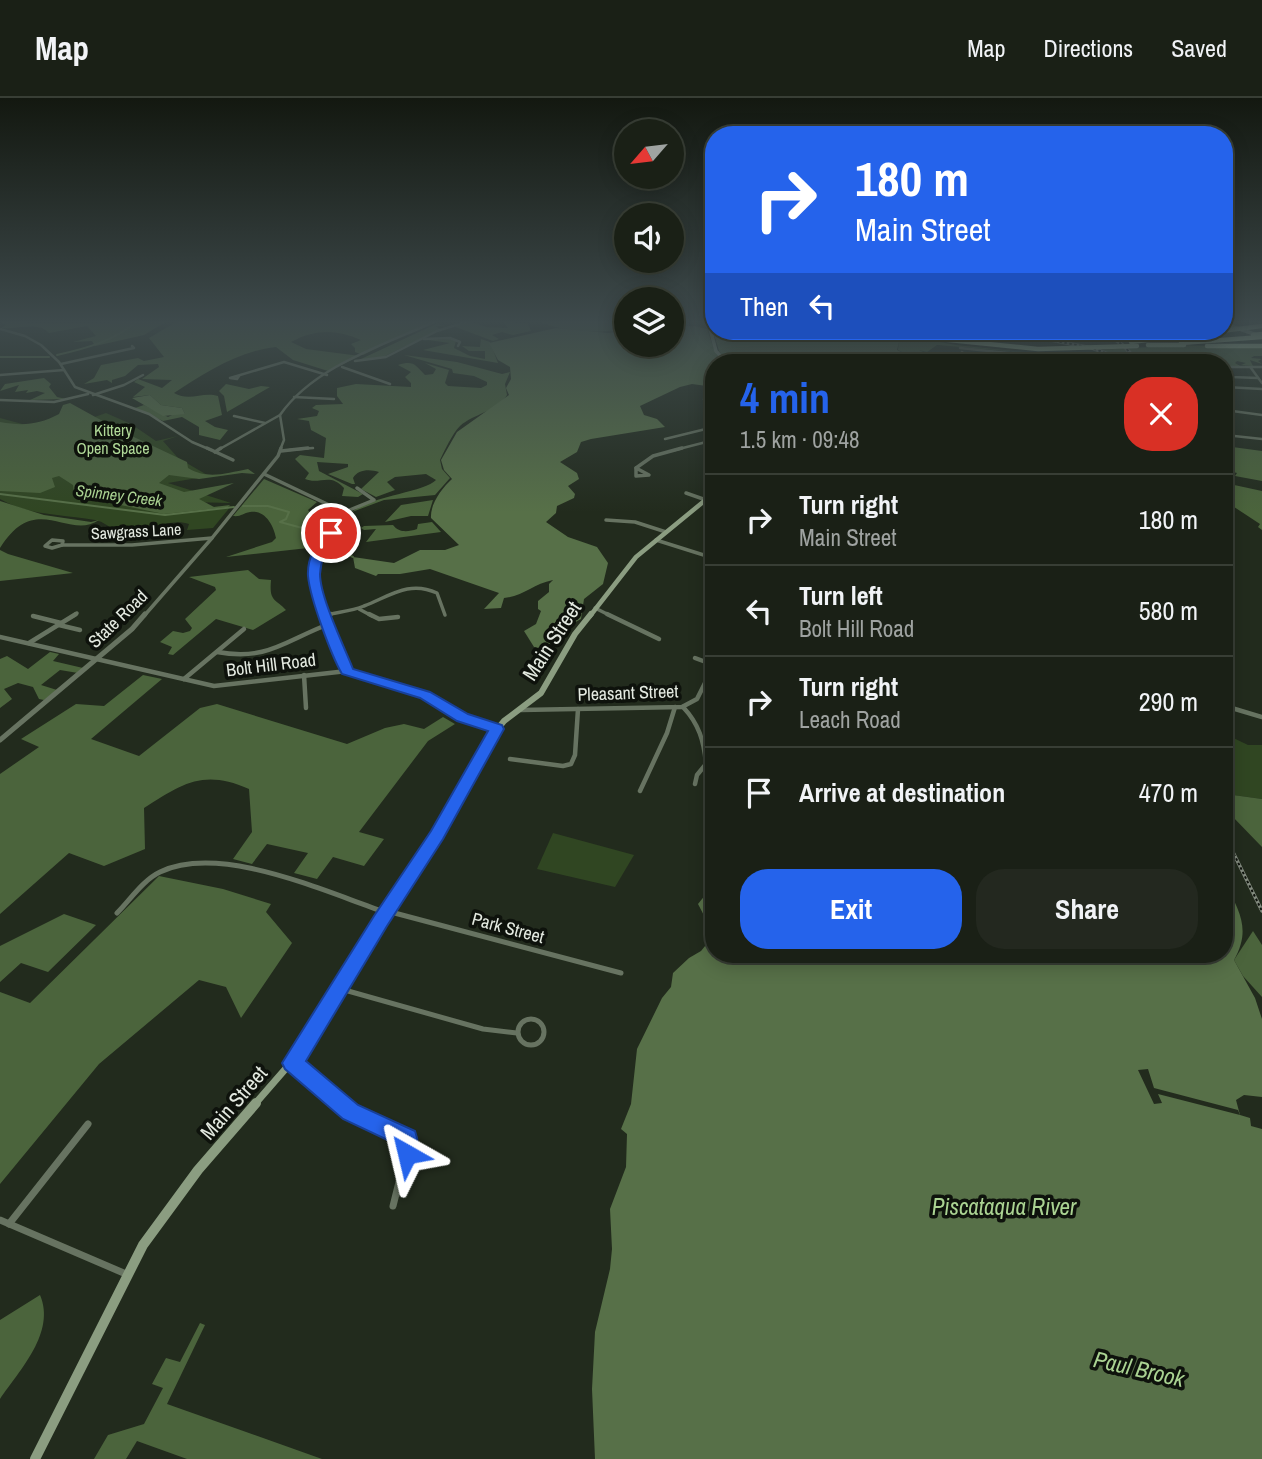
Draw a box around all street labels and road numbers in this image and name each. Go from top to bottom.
street label: Sawgrass Lane [90,518,182,544]
street label: State Road [82,584,153,653]
street label: Main Street [515,595,588,686]
street label: Bolt Hill Road [225,647,317,682]
street label: Pleasant Street [577,678,679,707]
street label: Park Street [469,906,547,949]
street label: Main Street [193,1059,274,1146]

